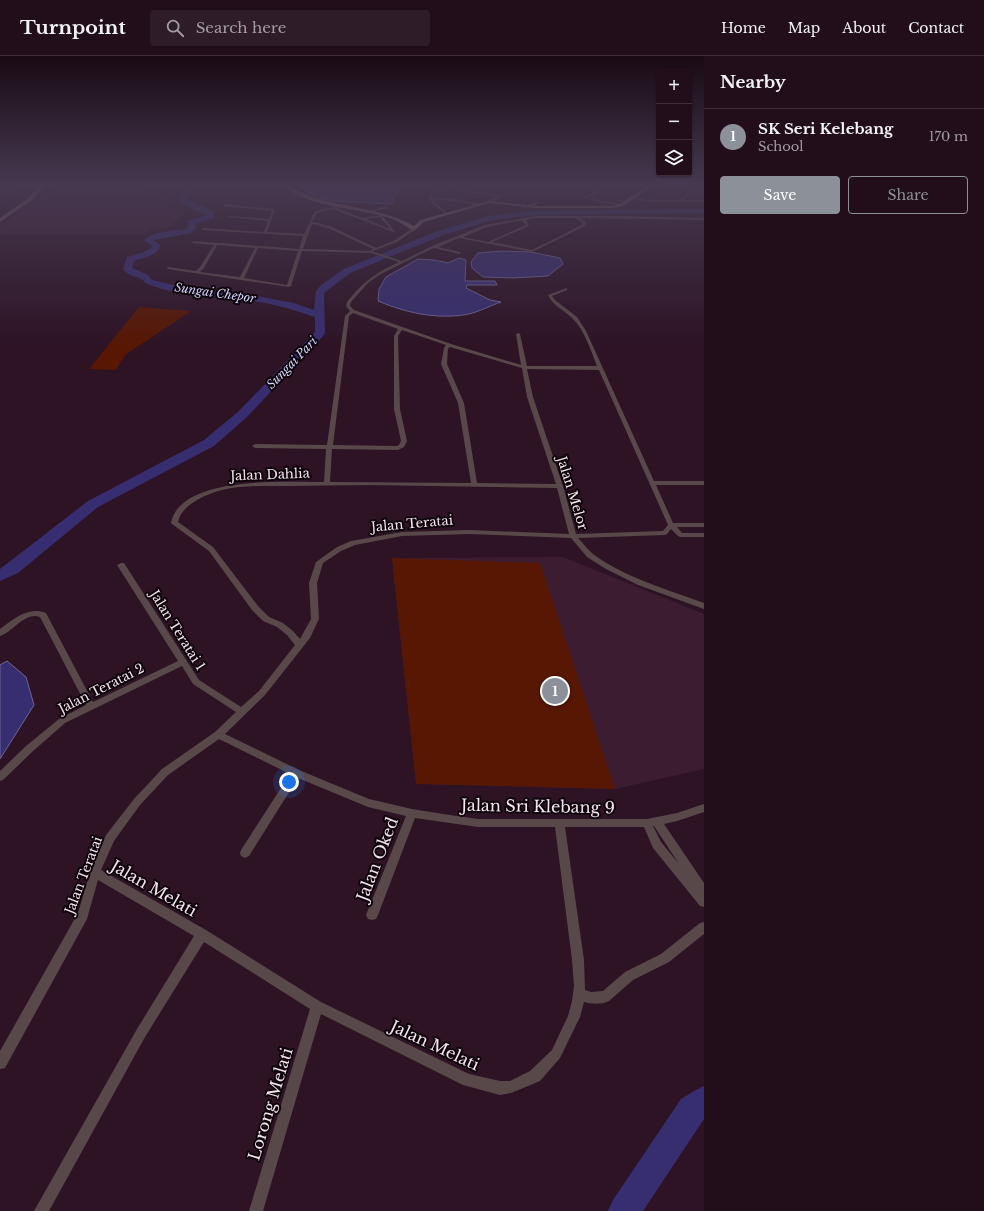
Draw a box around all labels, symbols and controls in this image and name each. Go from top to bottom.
search box [150,10,430,46]
text: Turnpoint [20,16,126,39]
icon: search [164,17,186,39]
text: Search here [196,18,286,37]
text: Home [721,19,766,37]
text: Map [788,19,820,37]
text: About [842,19,886,37]
text: Contact [908,19,964,37]
map controls [656,68,692,176]
button: + [656,68,692,104]
text: Nearby [720,72,786,93]
button: − [656,104,692,140]
text: SK Seri Kelebang [758,119,893,138]
text: 1 [730,128,736,145]
text: 170 m [929,128,968,145]
text: School [758,138,804,155]
button: layers [656,140,692,176]
button: Save [720,176,840,214]
button: Share [848,176,968,214]
water label: Sungai Chepor [174,279,257,306]
water label: Sungai Pari [263,333,321,392]
street label: Jalan Melor [553,452,592,533]
street label: Jalan Dahlia [228,465,311,484]
street label: Jalan Teratai [368,511,454,536]
street label: Jalan Teratai 1 [145,585,209,674]
street label: Jalan Teratai 2 [54,660,147,718]
pin: 1 [542,676,568,706]
your location [279,772,299,792]
street label: Jalan Sri Klebang 9 [459,795,615,817]
street label: Jalan Oked [351,814,402,906]
street label: Jalan Teratai [60,833,106,918]
street label: Jalan Melati [106,854,201,921]
street label: Jalan Melati [385,1015,483,1075]
street label: Lorong Melati [243,1045,297,1163]

